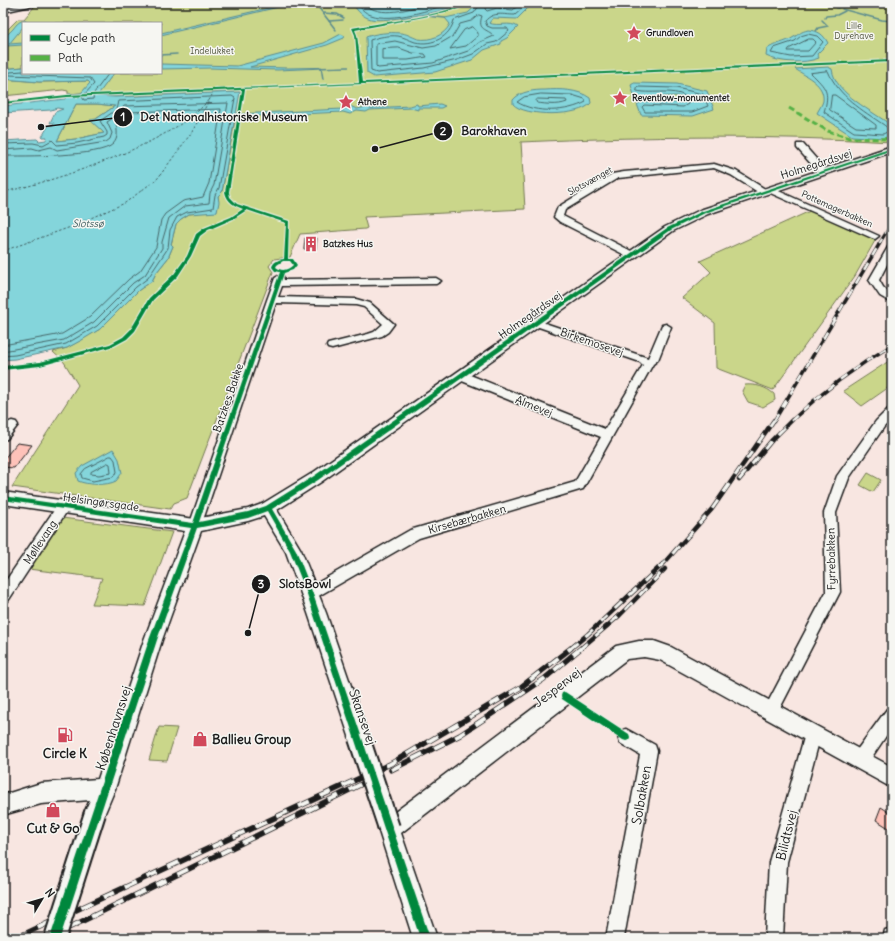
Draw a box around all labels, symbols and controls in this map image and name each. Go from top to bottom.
park label: Lille Dyrehave [834,20,874,41]
legend [22,22,162,74]
place icon: Grundloven [625,24,643,42]
place label: Grundloven [646,27,694,38]
text: Cycle path [58,30,115,45]
park label: Indelukket [190,45,234,56]
text: Path [58,50,83,65]
place icon: Reventlow-monumentet [611,89,629,107]
place label: Reventlow-monumentet [632,92,731,103]
place icon: Athene [337,93,355,111]
place label: Athene [358,96,387,107]
callout: Det Nationalhistoriske Museum [113,105,316,129]
text: 1 [121,109,125,124]
text: Det Nationalhistoriske Museum [140,109,308,124]
callout: Barokhaven [433,119,535,143]
text: 2 [440,123,447,138]
text: Barokhaven [461,123,527,138]
street label: Holmegårdsvej [779,146,853,182]
street label: Slotsvænget [566,164,614,197]
street label: Pottemagerbakken [800,188,875,229]
water label: Slotssø [72,217,104,230]
building icon: Batzkes Hus [302,235,320,253]
place label: Batzkes Hus [323,238,373,249]
street label: Holmegårdsvej [496,288,564,342]
street label: Birkemosevej [558,325,626,359]
street label: Batzkes Bakke [210,362,246,434]
street label: Almevej [513,392,555,420]
street label: Helsingørsgade [62,490,140,514]
street label: Kirsebærbakken [427,501,507,537]
street label: Møllevang [20,517,60,567]
street label: Fyrrebakken [823,528,839,590]
callout: SlotsBowl [251,572,339,596]
text: 3 [258,576,265,591]
text: SlotsBowl [279,576,331,591]
street label: Jespervej [530,664,585,711]
street label: Københavnsvej [92,684,135,773]
street label: Skansevej [345,687,380,747]
fuel station icon: Circle K [56,726,74,744]
shop icon: Ballieu Group [191,730,209,748]
place label: Ballieu Group [212,731,292,748]
place label: Circle K [43,745,88,762]
street label: Solbakken [628,764,655,826]
shop icon: Cut & Go [44,801,62,819]
street label: Bilidtsvej [772,808,801,862]
place label: Cut & Go [26,820,80,837]
north arrow [22,879,62,919]
text: N [42,886,58,900]

